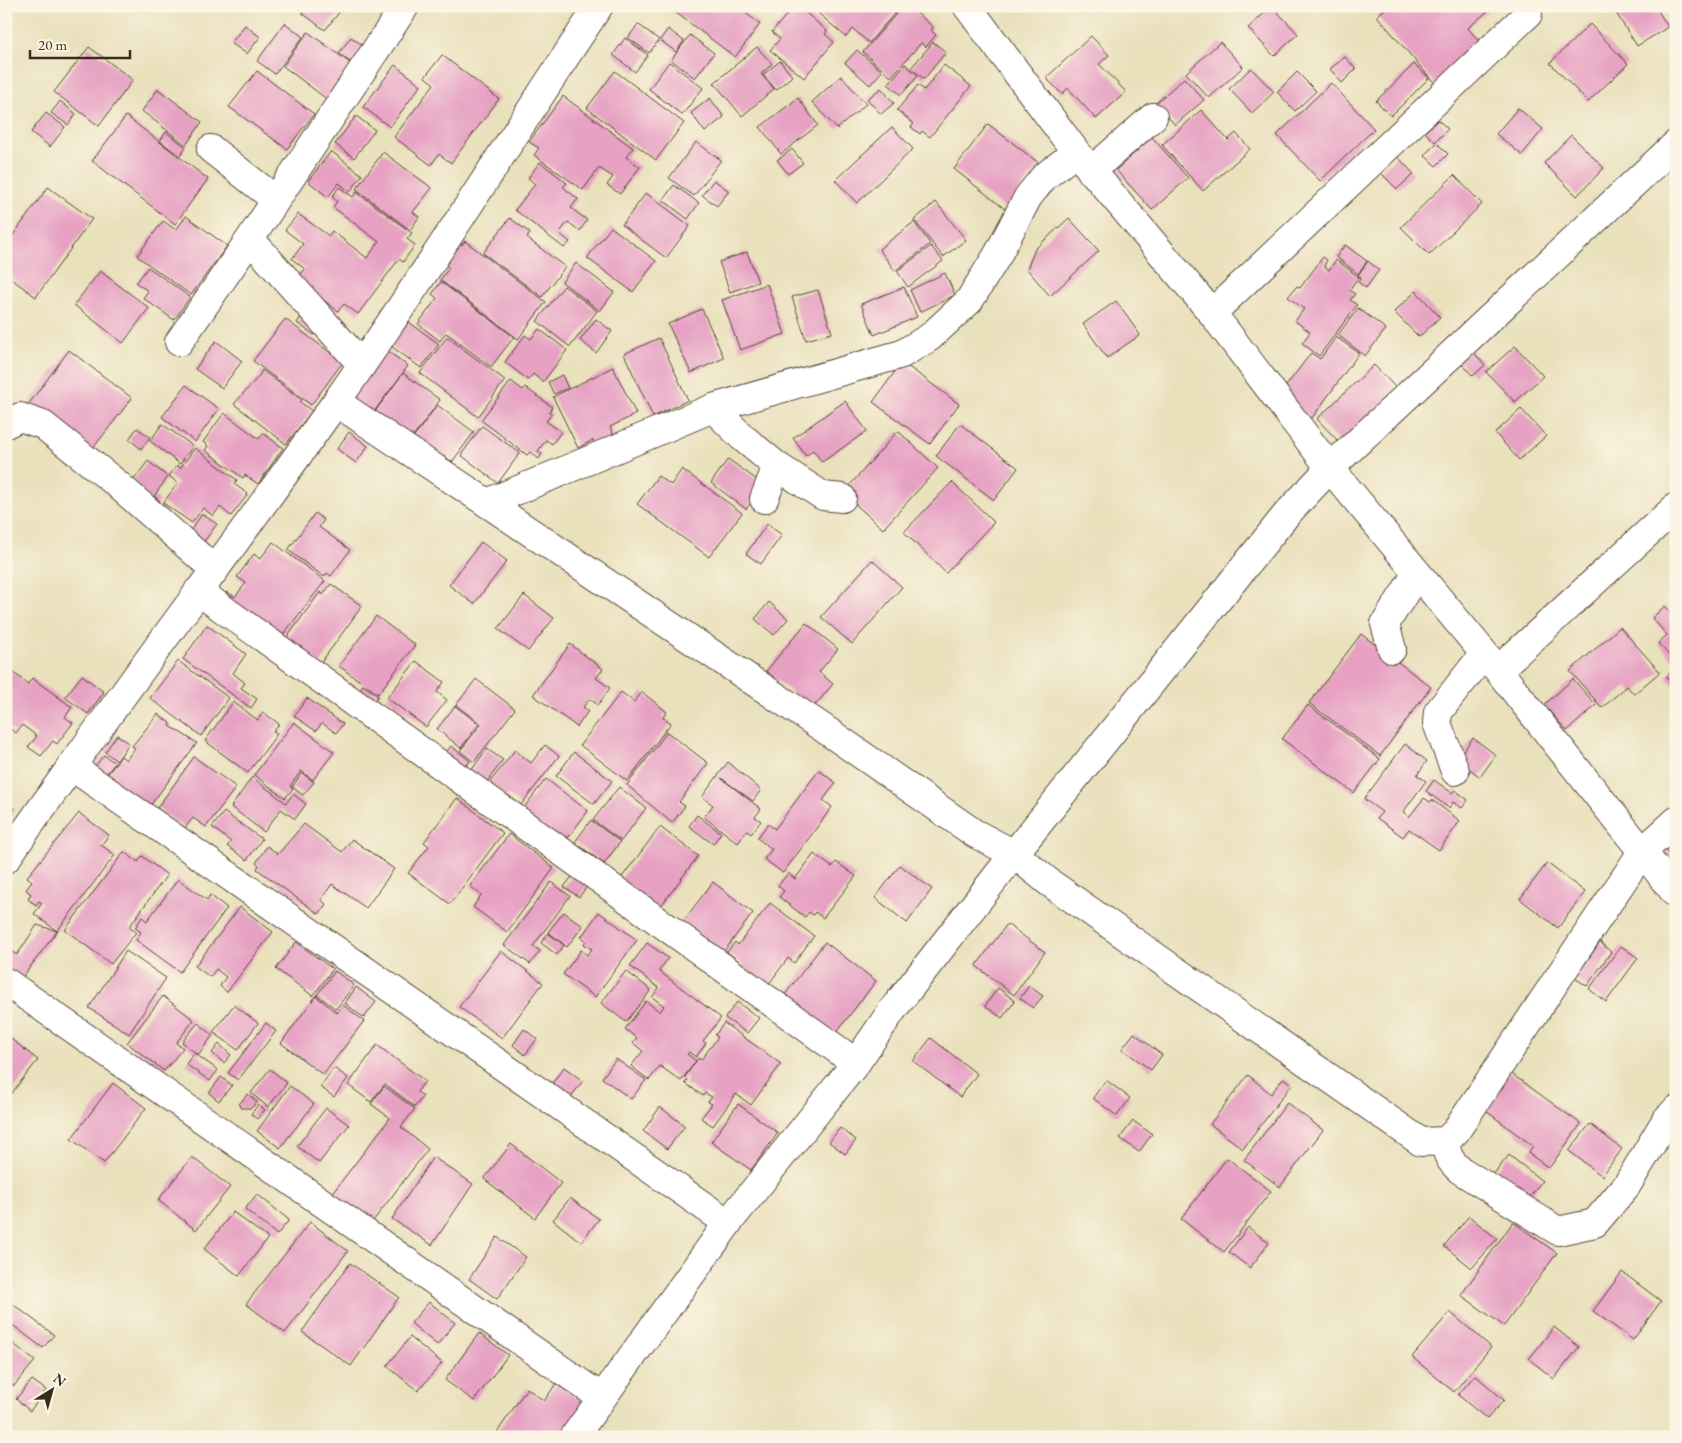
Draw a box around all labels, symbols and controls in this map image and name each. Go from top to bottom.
scale bar [30,28,130,60]
text: 20 m [38,35,67,54]
north arrow [28,1366,78,1416]
text: N [50,1369,70,1391]

